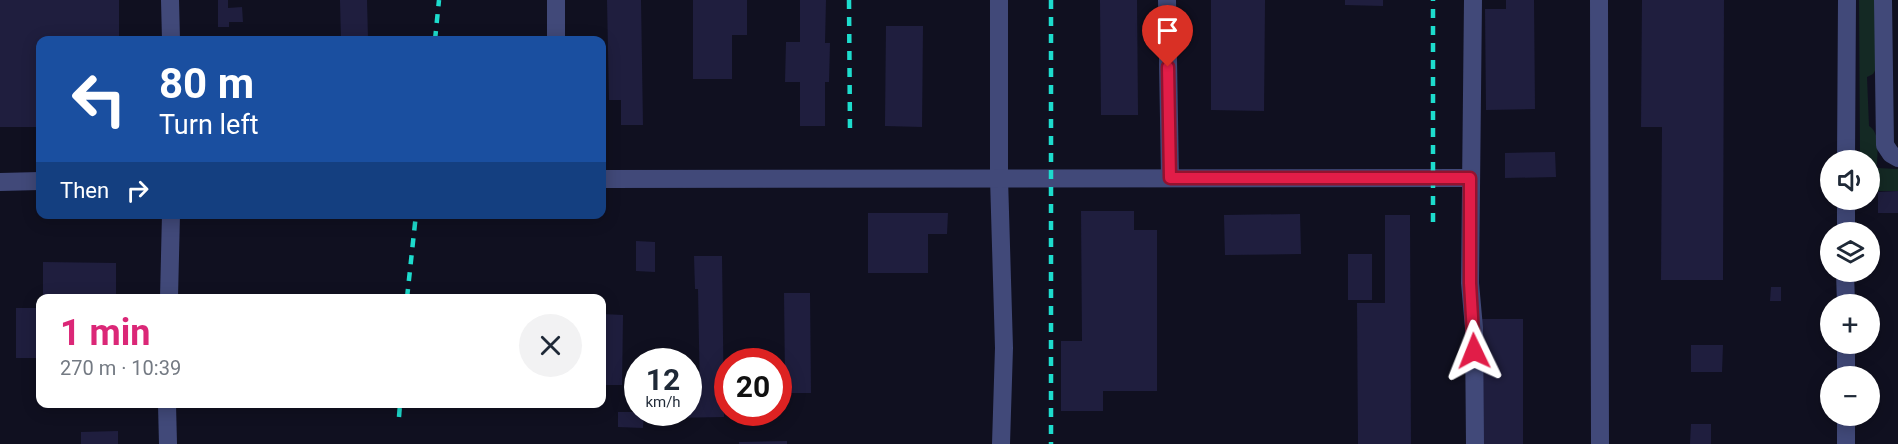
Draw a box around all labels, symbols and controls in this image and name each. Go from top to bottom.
pin [1142,5,1193,67]
icon: arrive [1151,14,1184,47]
text: 80 m [159,59,254,108]
icon: left [60,60,138,138]
text: Turn left [159,109,259,141]
map controls [1820,150,1880,426]
button: sound [1820,150,1880,210]
icon: right [121,174,154,207]
text: Then [60,178,109,203]
button: layers [1820,222,1880,282]
button: + [1820,294,1880,354]
text: 1 min [60,312,151,354]
button: close [519,314,582,377]
position arrow [1442,319,1506,383]
speed limit sign: 20 [714,348,792,426]
text: 270 m · 10:39 [60,356,181,380]
text: 12 [646,362,680,397]
button: − [1820,366,1880,426]
text: km/h [645,393,681,411]

